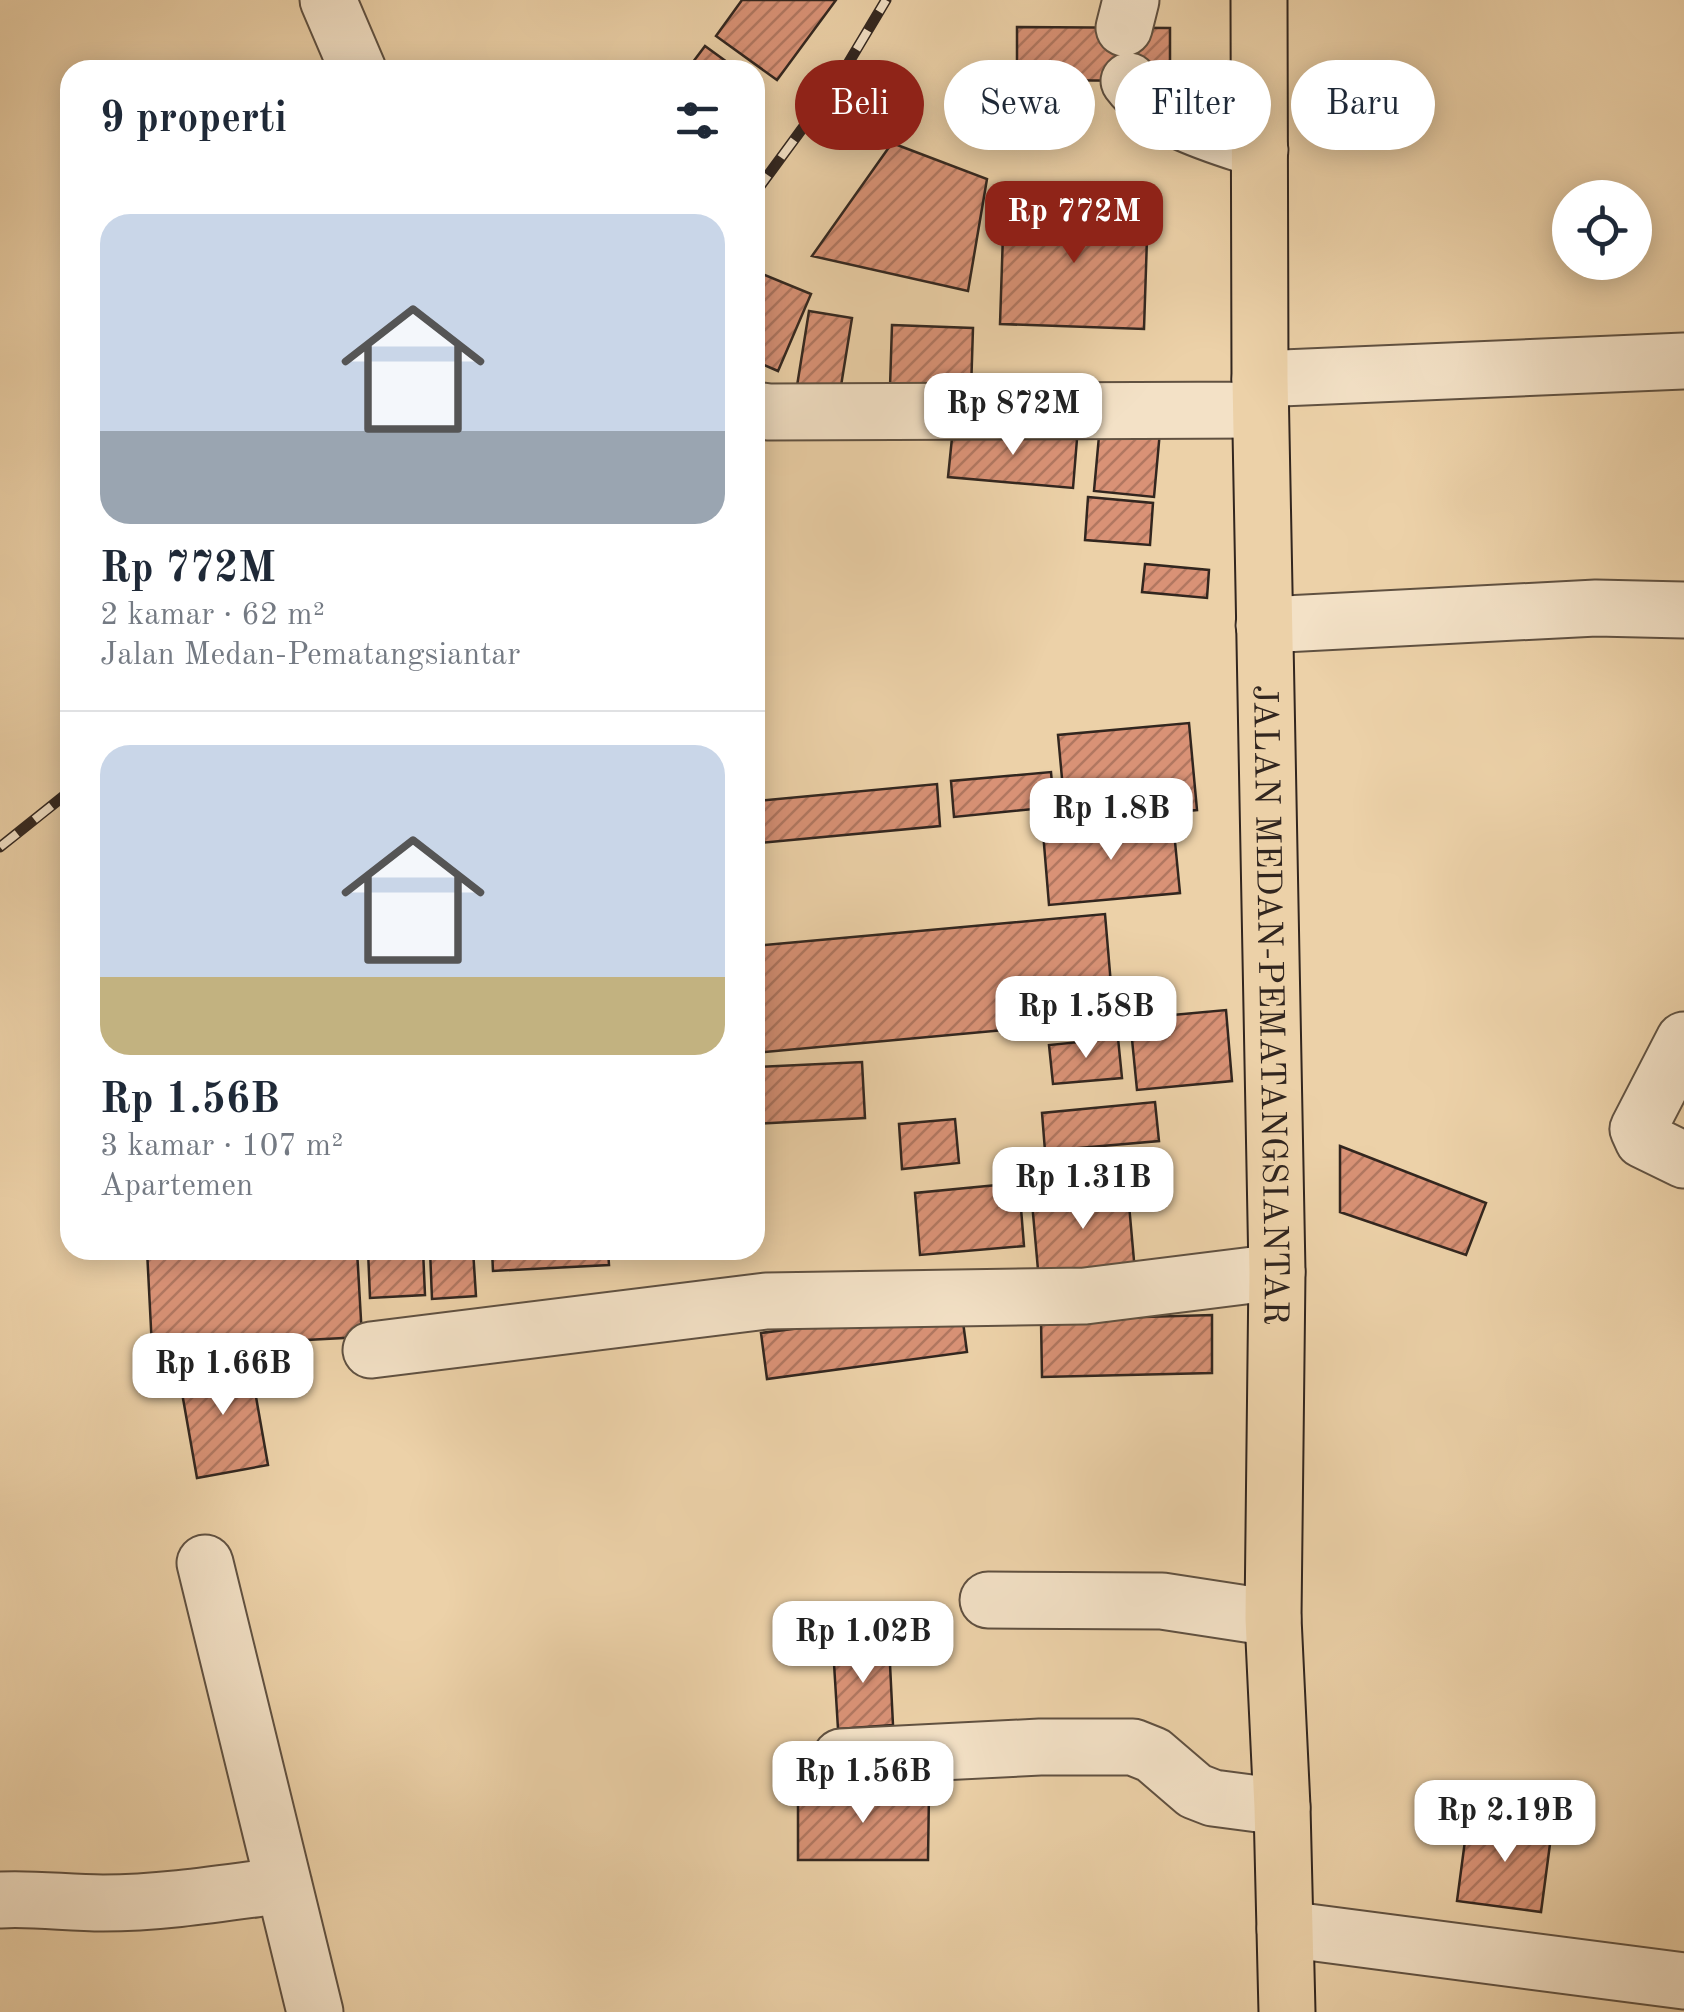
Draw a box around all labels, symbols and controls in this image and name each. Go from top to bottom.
chip: Beli [795,60,924,150]
chip: Sewa [944,60,1095,150]
chip: Filter [1115,60,1271,150]
chip: Baru [1291,60,1435,150]
icon: filters [670,93,725,148]
text: 9 properti [100,99,287,141]
map controls [1552,180,1652,280]
button: locate [1552,180,1652,280]
pin: Rp 772M [982,181,1166,266]
text: Rp 772M [1007,197,1141,229]
icon: home [323,279,503,459]
pin: Rp 872M [921,373,1105,458]
text: Rp 872M [946,389,1080,421]
text: Rp 772M [100,549,276,591]
text: 2 kamar · 62 m² [100,600,325,632]
text: Jalan Medan-Pematangsiantar [100,640,520,672]
street label: JALAN MEDAN-PEMATANGSIANTAR [1246,684,1292,1325]
pin: Rp 1.8B [1019,778,1203,863]
text: Rp 1.8B [1052,794,1170,826]
icon: home [323,810,503,990]
pin: Rp 1.58B [983,976,1189,1061]
text: Rp 1.58B [1017,992,1155,1024]
text: Rp 1.56B [100,1080,280,1122]
text: 3 kamar · 107 m² [100,1131,343,1163]
pin: Rp 1.31B [980,1147,1186,1232]
text: Rp 1.31B [1014,1163,1152,1195]
text: Apartemen [100,1171,253,1203]
pin: Rp 1.66B [120,1333,326,1418]
text: Rp 1.66B [154,1349,292,1381]
pin: Rp 1.02B [760,1601,966,1686]
text: Rp 1.02B [794,1617,932,1649]
pin: Rp 1.56B [760,1741,966,1826]
text: Rp 1.56B [794,1757,932,1789]
pin: Rp 2.19B [1402,1780,1608,1865]
text: Rp 2.19B [1436,1796,1574,1828]

